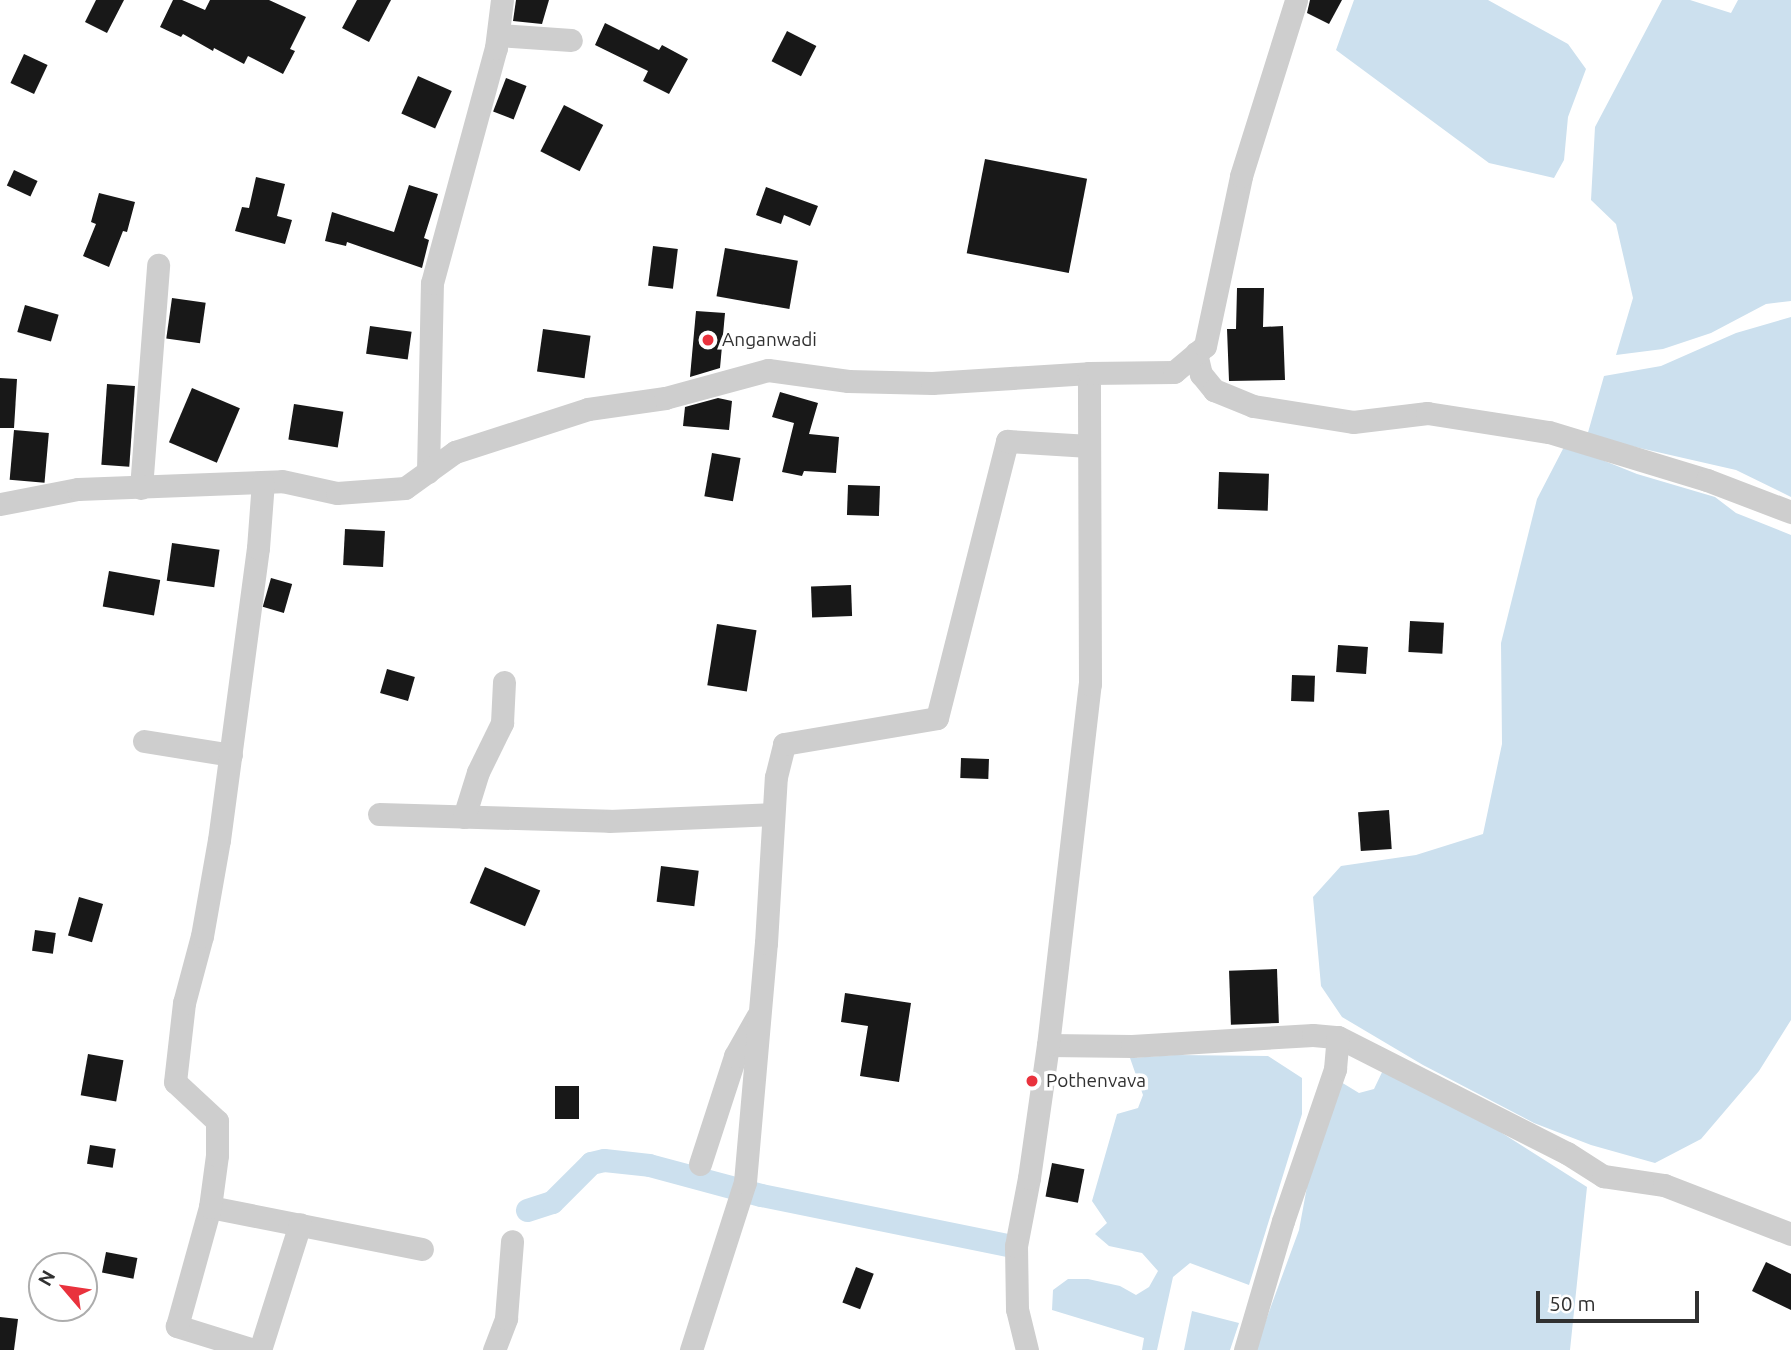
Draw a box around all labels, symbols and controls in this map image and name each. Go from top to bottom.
place label: Anganwadi [722,329,817,351]
marker: Anganwadi [700,332,716,348]
place label: Pothenvava [1046,1070,1146,1092]
marker: Pothenvava [1024,1073,1040,1089]
north arrow [28,1252,98,1322]
text: N [33,1266,59,1289]
scale bar [1539,1276,1702,1320]
text: 50 m [1549,1291,1596,1315]

